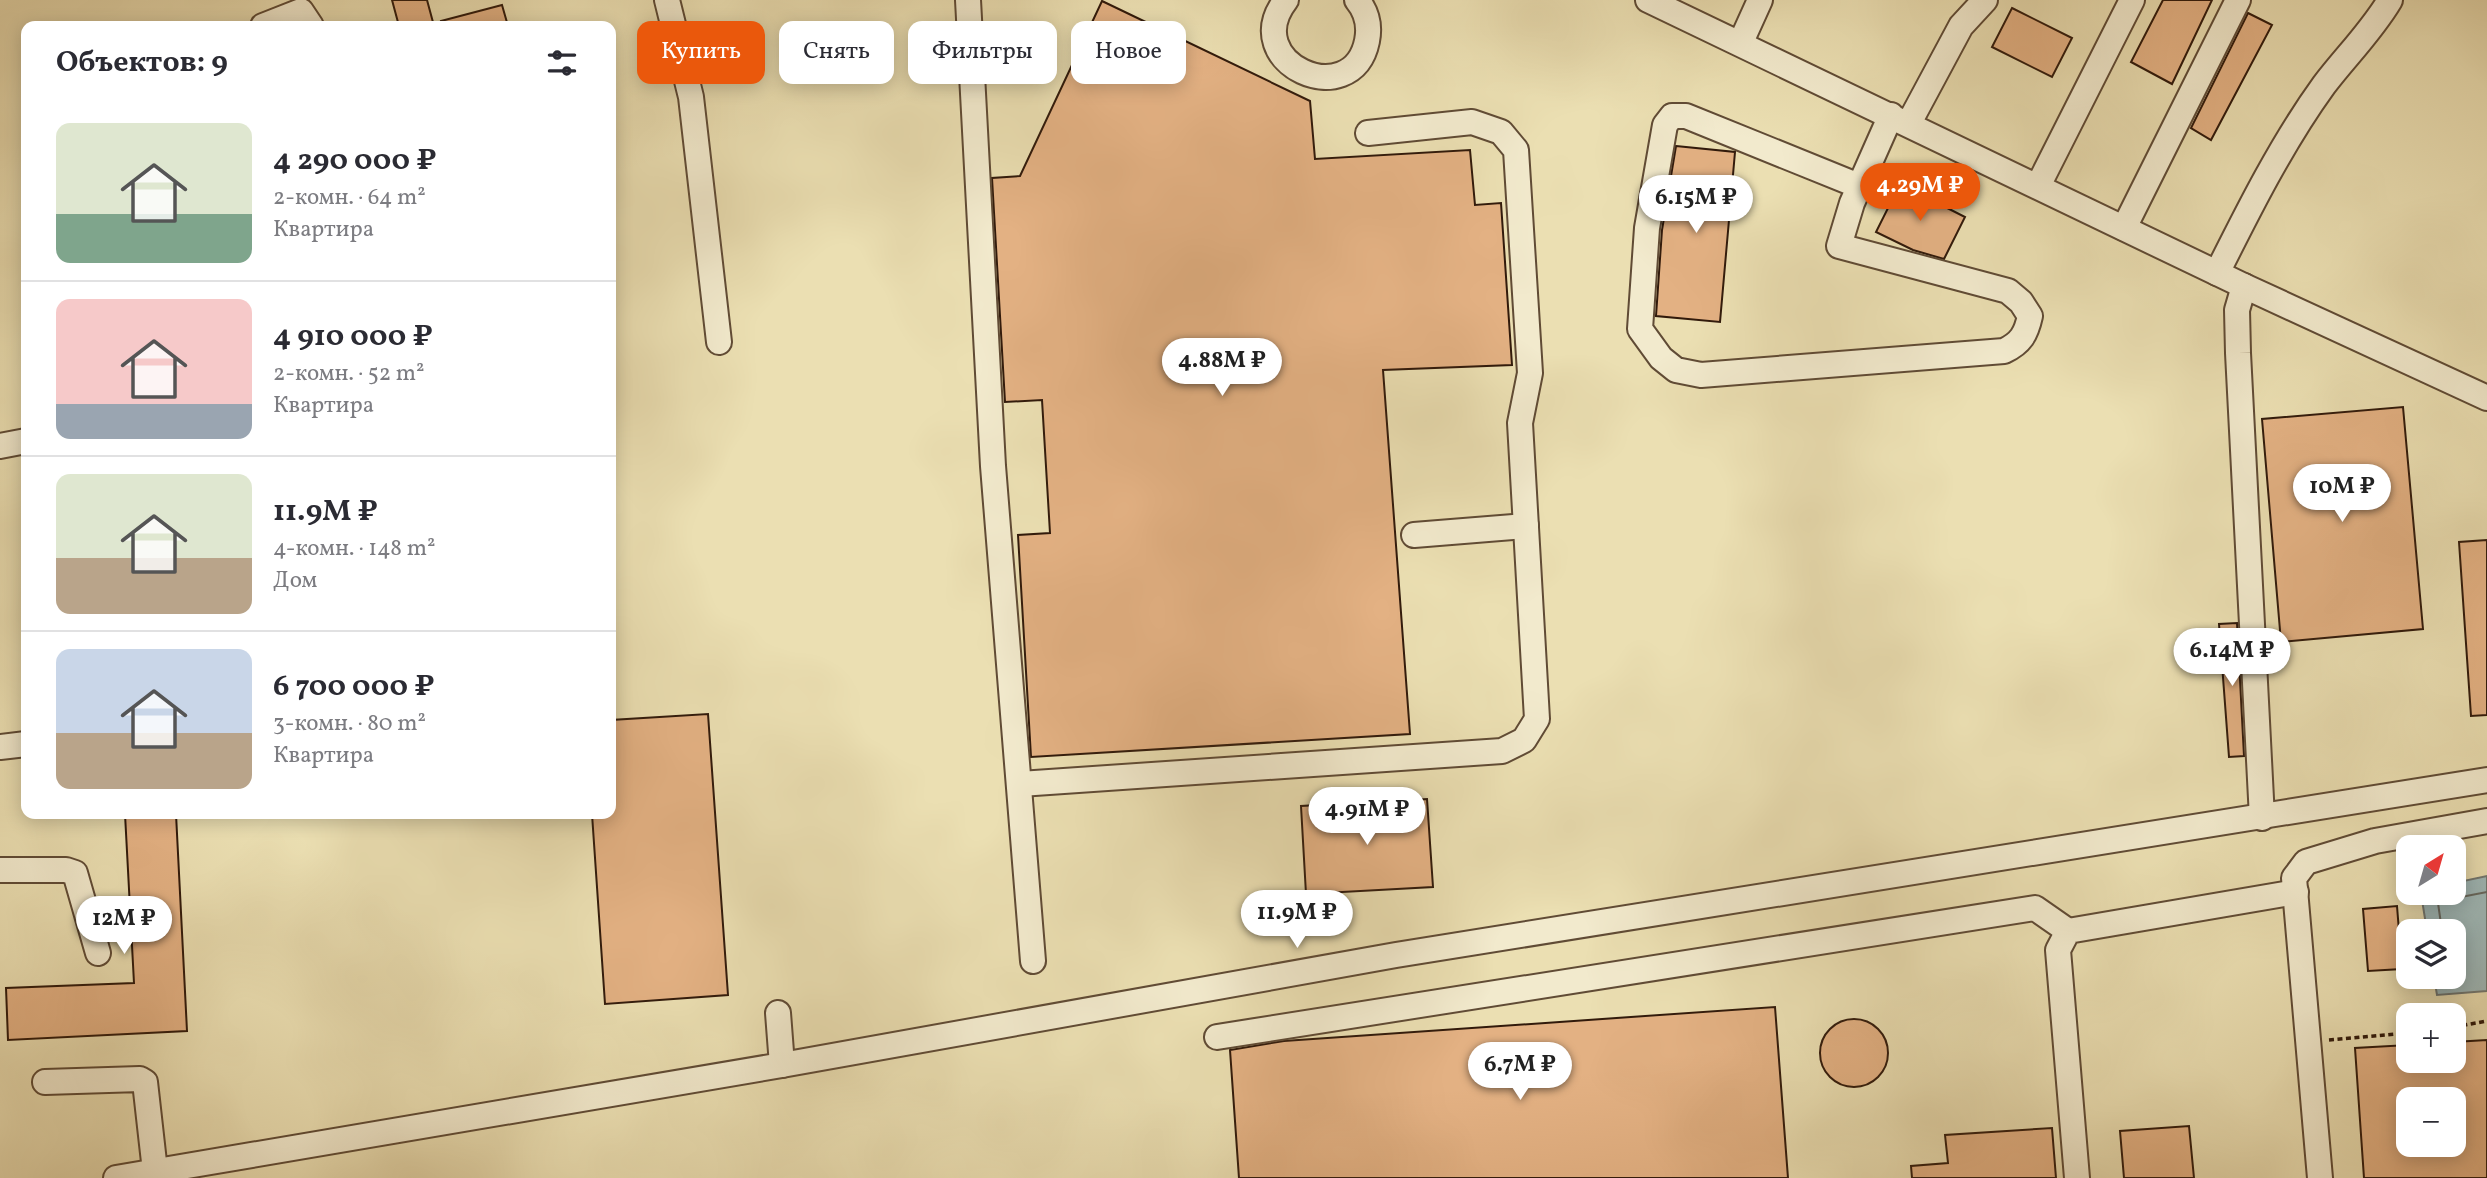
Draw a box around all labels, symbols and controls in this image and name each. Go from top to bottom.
chip: Купить [637,21,765,84]
chip: Снять [779,21,894,84]
chip: Фильтры [908,21,1057,84]
chip: Новое [1071,21,1186,84]
text: Объектов: 9 [56,42,228,84]
icon: filters [543,44,581,82]
text: 4 290 000 ₽ [273,140,437,182]
icon: home [112,151,196,235]
pin: 4.29M ₽ [1855,164,1985,223]
text: 4.29M ₽ [1876,170,1964,202]
pin: 6.15M ₽ [1631,176,1761,235]
text: 2-комн. · 64 m² [273,182,426,214]
text: 6.15M ₽ [1655,182,1737,214]
text: Квартира [273,214,374,246]
text: 4 910 000 ₽ [273,316,433,358]
icon: home [112,327,196,411]
pin: 4.88M ₽ [1157,338,1287,398]
text: 4.88M ₽ [1178,345,1266,377]
text: 2-комн. · 52 m² [273,358,425,390]
text: Квартира [273,390,374,422]
pin: 10M ₽ [2293,464,2391,524]
text: 10M ₽ [2309,471,2375,503]
text: 11.9M ₽ [273,491,378,533]
icon: home [112,502,196,586]
text: 4-комн. · 148 m² [273,533,436,565]
text: Дом [273,565,317,597]
pin: 6.14M ₽ [2167,628,2297,688]
text: 6.14M ₽ [2190,635,2274,667]
text: 6 700 000 ₽ [273,666,435,708]
icon: home [112,677,196,761]
text: 3-комн. · 80 m² [273,708,426,740]
text: Квартира [273,740,374,772]
pin: 4.91M ₽ [1302,788,1432,847]
text: 4.91M ₽ [1324,794,1410,826]
north arrow [2396,835,2466,905]
map controls [2396,835,2466,1157]
pin: 11.9M ₽ [1232,890,1362,950]
pin: 12M ₽ [75,897,173,956]
text: 11.9M ₽ [1257,897,1337,929]
text: 12M ₽ [92,903,156,935]
button: layers [2396,919,2466,989]
button: + [2396,1003,2466,1073]
pin: 6.7M ₽ [1463,1042,1577,1102]
text: 6.7M ₽ [1484,1049,1556,1081]
button: − [2396,1087,2466,1157]

